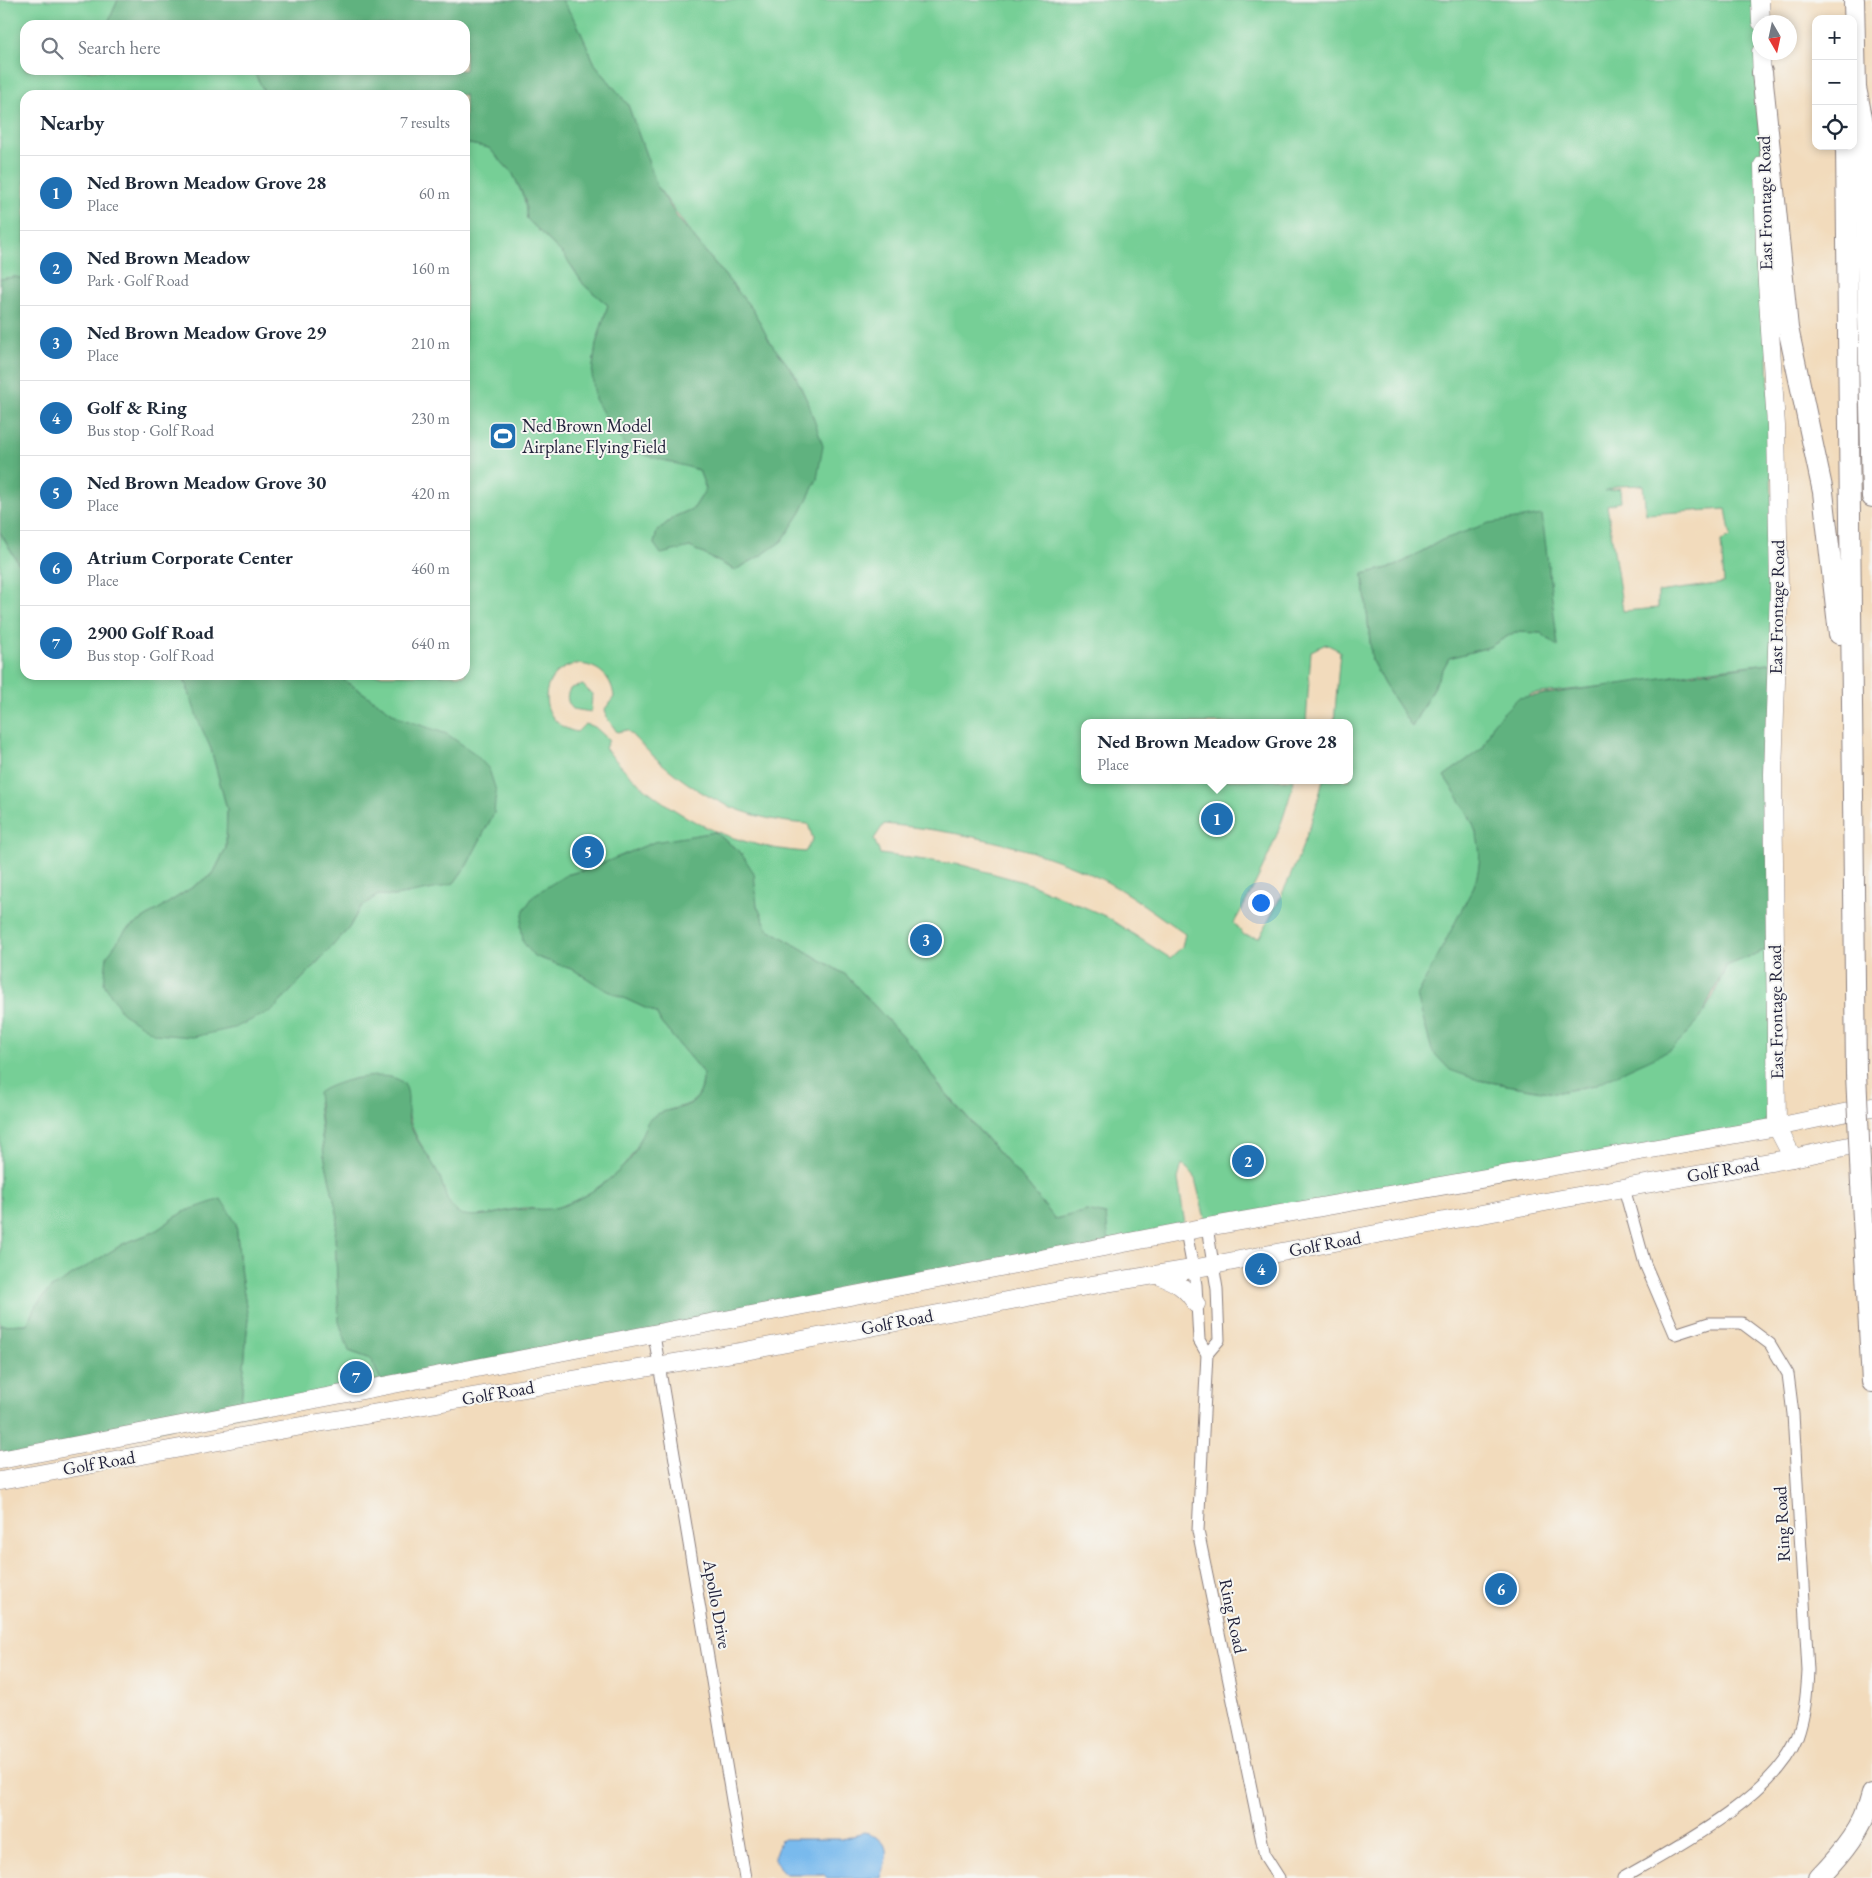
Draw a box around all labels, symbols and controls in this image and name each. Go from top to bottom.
north arrow [1752,15,1797,60]
map controls [1812,15,1857,150]
button: + [1812,15,1857,60]
search box [20,20,470,75]
icon: search [38,34,66,62]
text: Search here [78,35,160,60]
button: − [1812,60,1857,105]
button: locate [1812,105,1857,150]
text: Nearby [40,109,104,136]
text: 7 results [400,112,450,133]
street label: East Frontage Road [1752,135,1777,270]
text: Ned Brown Meadow Grove 28 [87,170,326,195]
text: 1 [52,183,60,204]
text: 60 m [419,183,450,204]
text: Place [87,195,119,216]
text: Ned Brown Meadow [87,245,250,270]
text: 2 [52,258,60,279]
text: 160 m [411,258,450,279]
text: Park · Golf Road [87,270,189,291]
text: Ned Brown Meadow Grove 29 [87,320,326,345]
text: 3 [52,333,60,354]
text: 210 m [411,333,450,354]
text: Place [87,345,119,366]
text: Golf & Ring [87,395,187,420]
text: 4 [52,408,60,429]
text: 230 m [411,408,450,429]
place label: Ned Brown Model Airplane Flying Field [521,414,667,458]
text: Bus stop · Golf Road [87,420,214,441]
sports icon: Ned Brown Model Airplane Flying Field [488,421,518,451]
text: Ned Brown Meadow Grove 30 [87,470,326,495]
text: 5 [52,483,60,504]
text: 420 m [411,483,450,504]
text: Place [87,495,119,516]
street label: East Frontage Road [1764,539,1789,674]
text: Atrium Corporate Center [87,545,293,570]
text: 6 [52,558,60,579]
text: 460 m [411,558,450,579]
text: Place [87,570,119,591]
text: 2900 Golf Road [87,620,214,645]
text: 7 [52,633,60,654]
text: 640 m [411,633,450,654]
text: Bus stop · Golf Road [87,645,214,666]
popup [1081,719,1353,784]
text: Ned Brown Meadow Grove 28 [1097,729,1337,754]
text: Place [1097,754,1129,775]
pin: 1 [1201,800,1233,838]
pin: 5 [572,833,604,871]
your location [1248,890,1274,916]
pin: 3 [910,921,942,959]
street label: East Frontage Road [1763,944,1788,1079]
pin: 2 [1232,1142,1264,1180]
street label: Golf Road [1685,1152,1762,1187]
street label: Golf Road [1287,1225,1364,1262]
pin: 4 [1245,1250,1277,1288]
street label: Golf Road [859,1303,936,1340]
pin: 7 [340,1358,372,1396]
street label: Golf Road [460,1375,537,1410]
street label: Golf Road [61,1445,138,1480]
street label: Ring Road [1768,1485,1795,1563]
street label: Apollo Drive [698,1557,737,1650]
pin: 6 [1485,1570,1517,1608]
street label: Ring Road [1214,1576,1253,1656]

